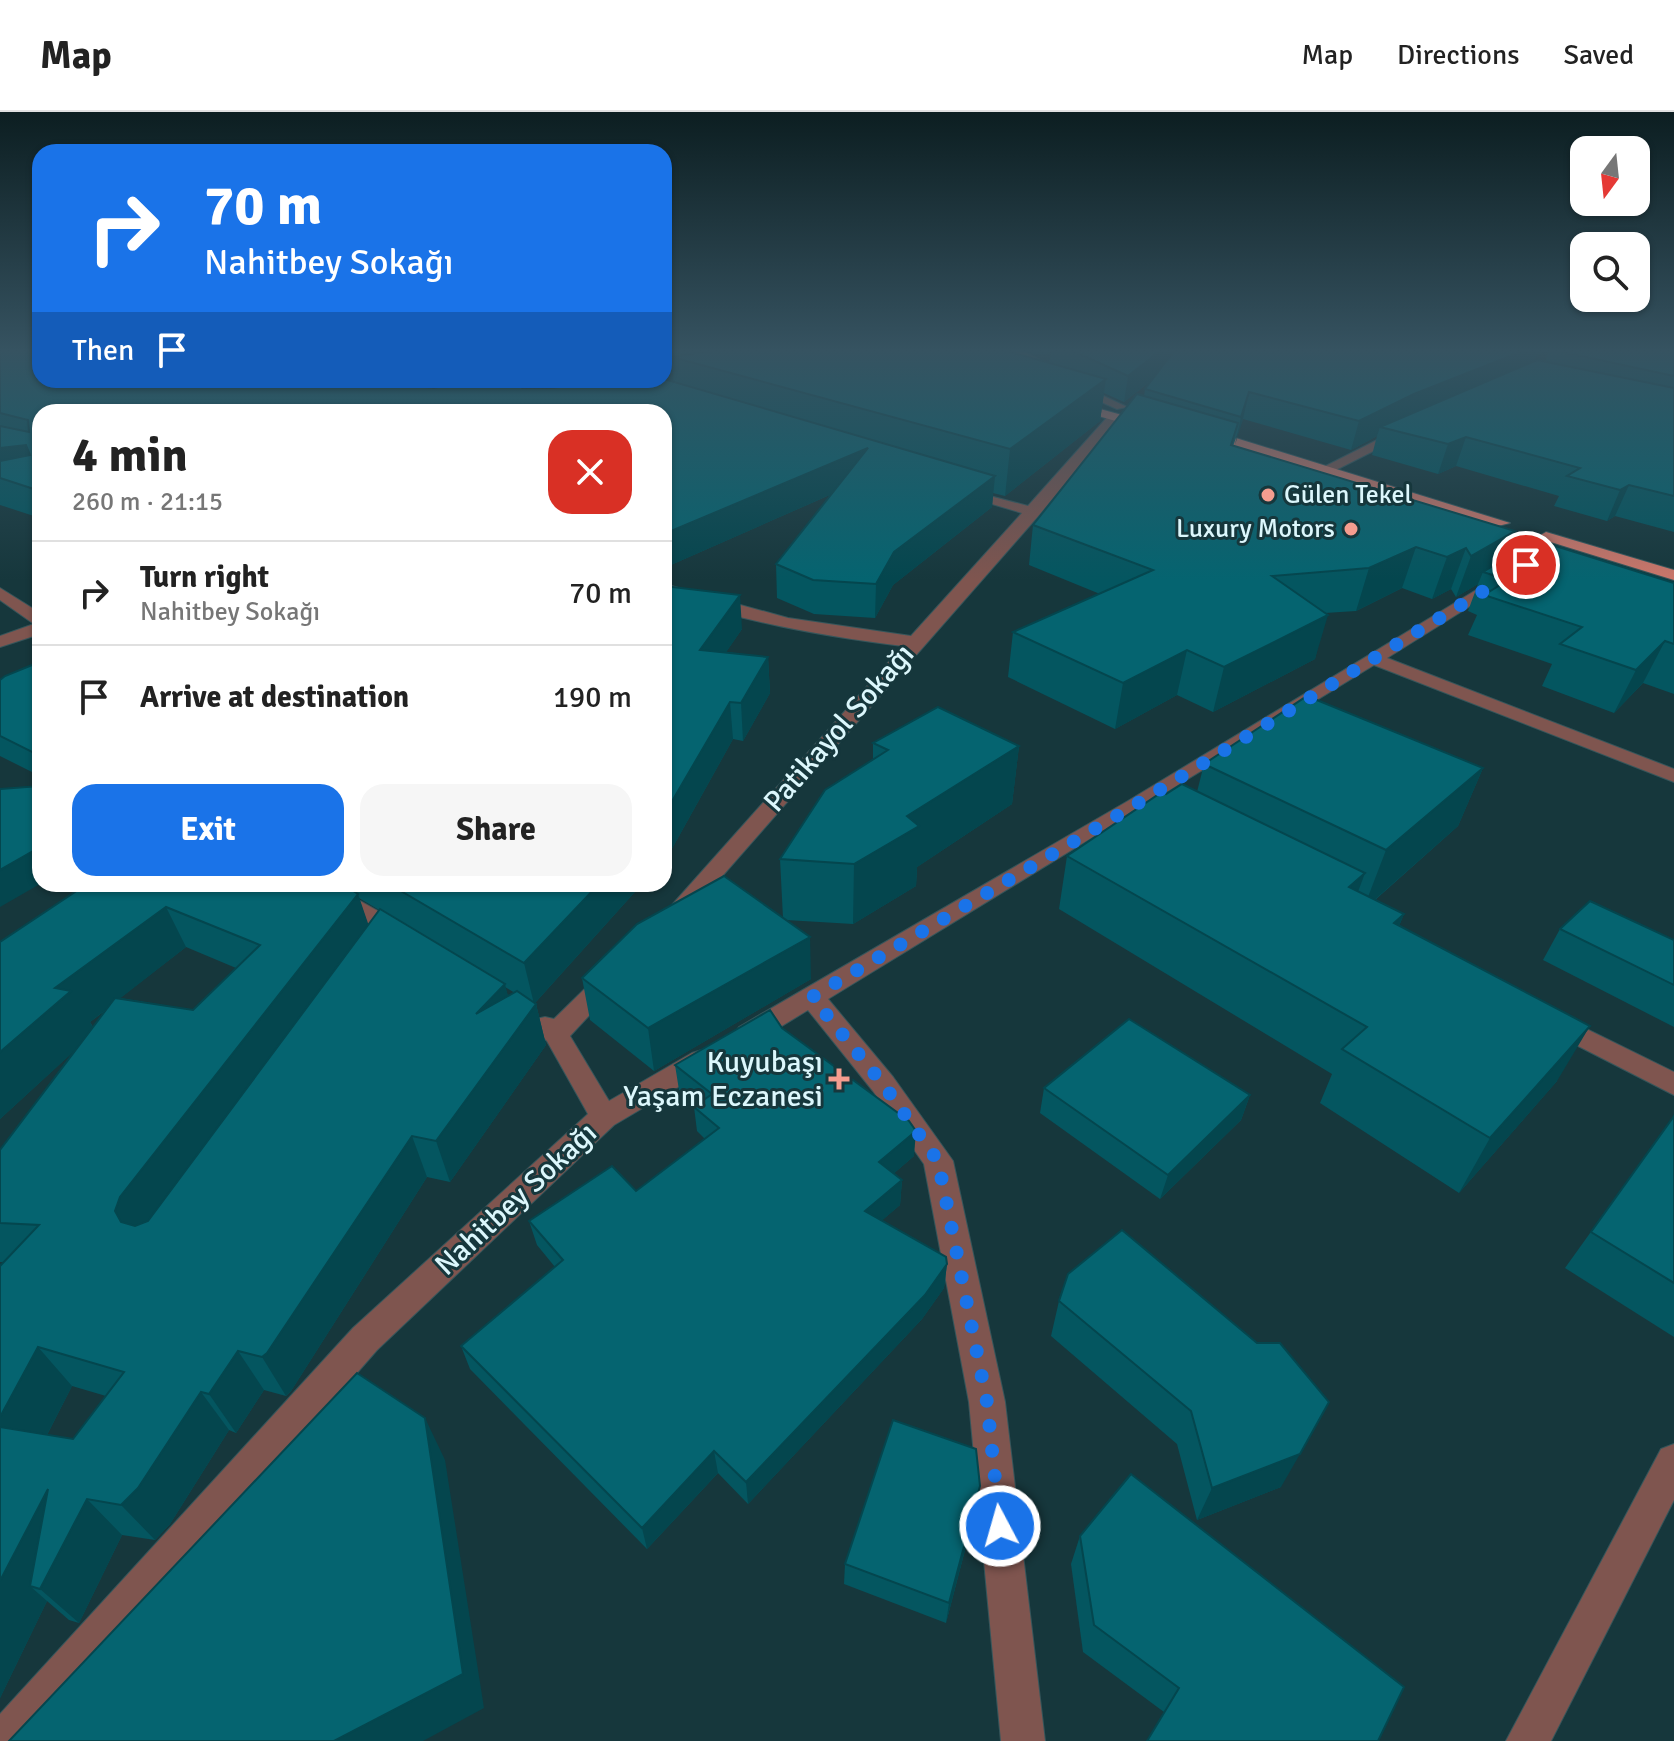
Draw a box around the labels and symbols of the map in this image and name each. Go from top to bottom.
north arrow [1570,136,1650,216]
place label: Gülen Tekel [1284,479,1412,511]
marker: Gülen Tekel [1259,486,1277,504]
place label: Luxury Motors [1176,513,1335,545]
marker: Luxury Motors [1342,520,1360,538]
pin [1492,531,1560,599]
street label: Patikayol Sokağı [756,636,922,820]
place label: Kuyubaşı Yaşam Eczanesi [623,1044,823,1115]
marker: Kuyubaşı Yaşam Eczanesi [830,1070,848,1088]
street label: Nahitbey Sokağı [427,1115,605,1283]
position arrow [958,1484,1042,1568]

